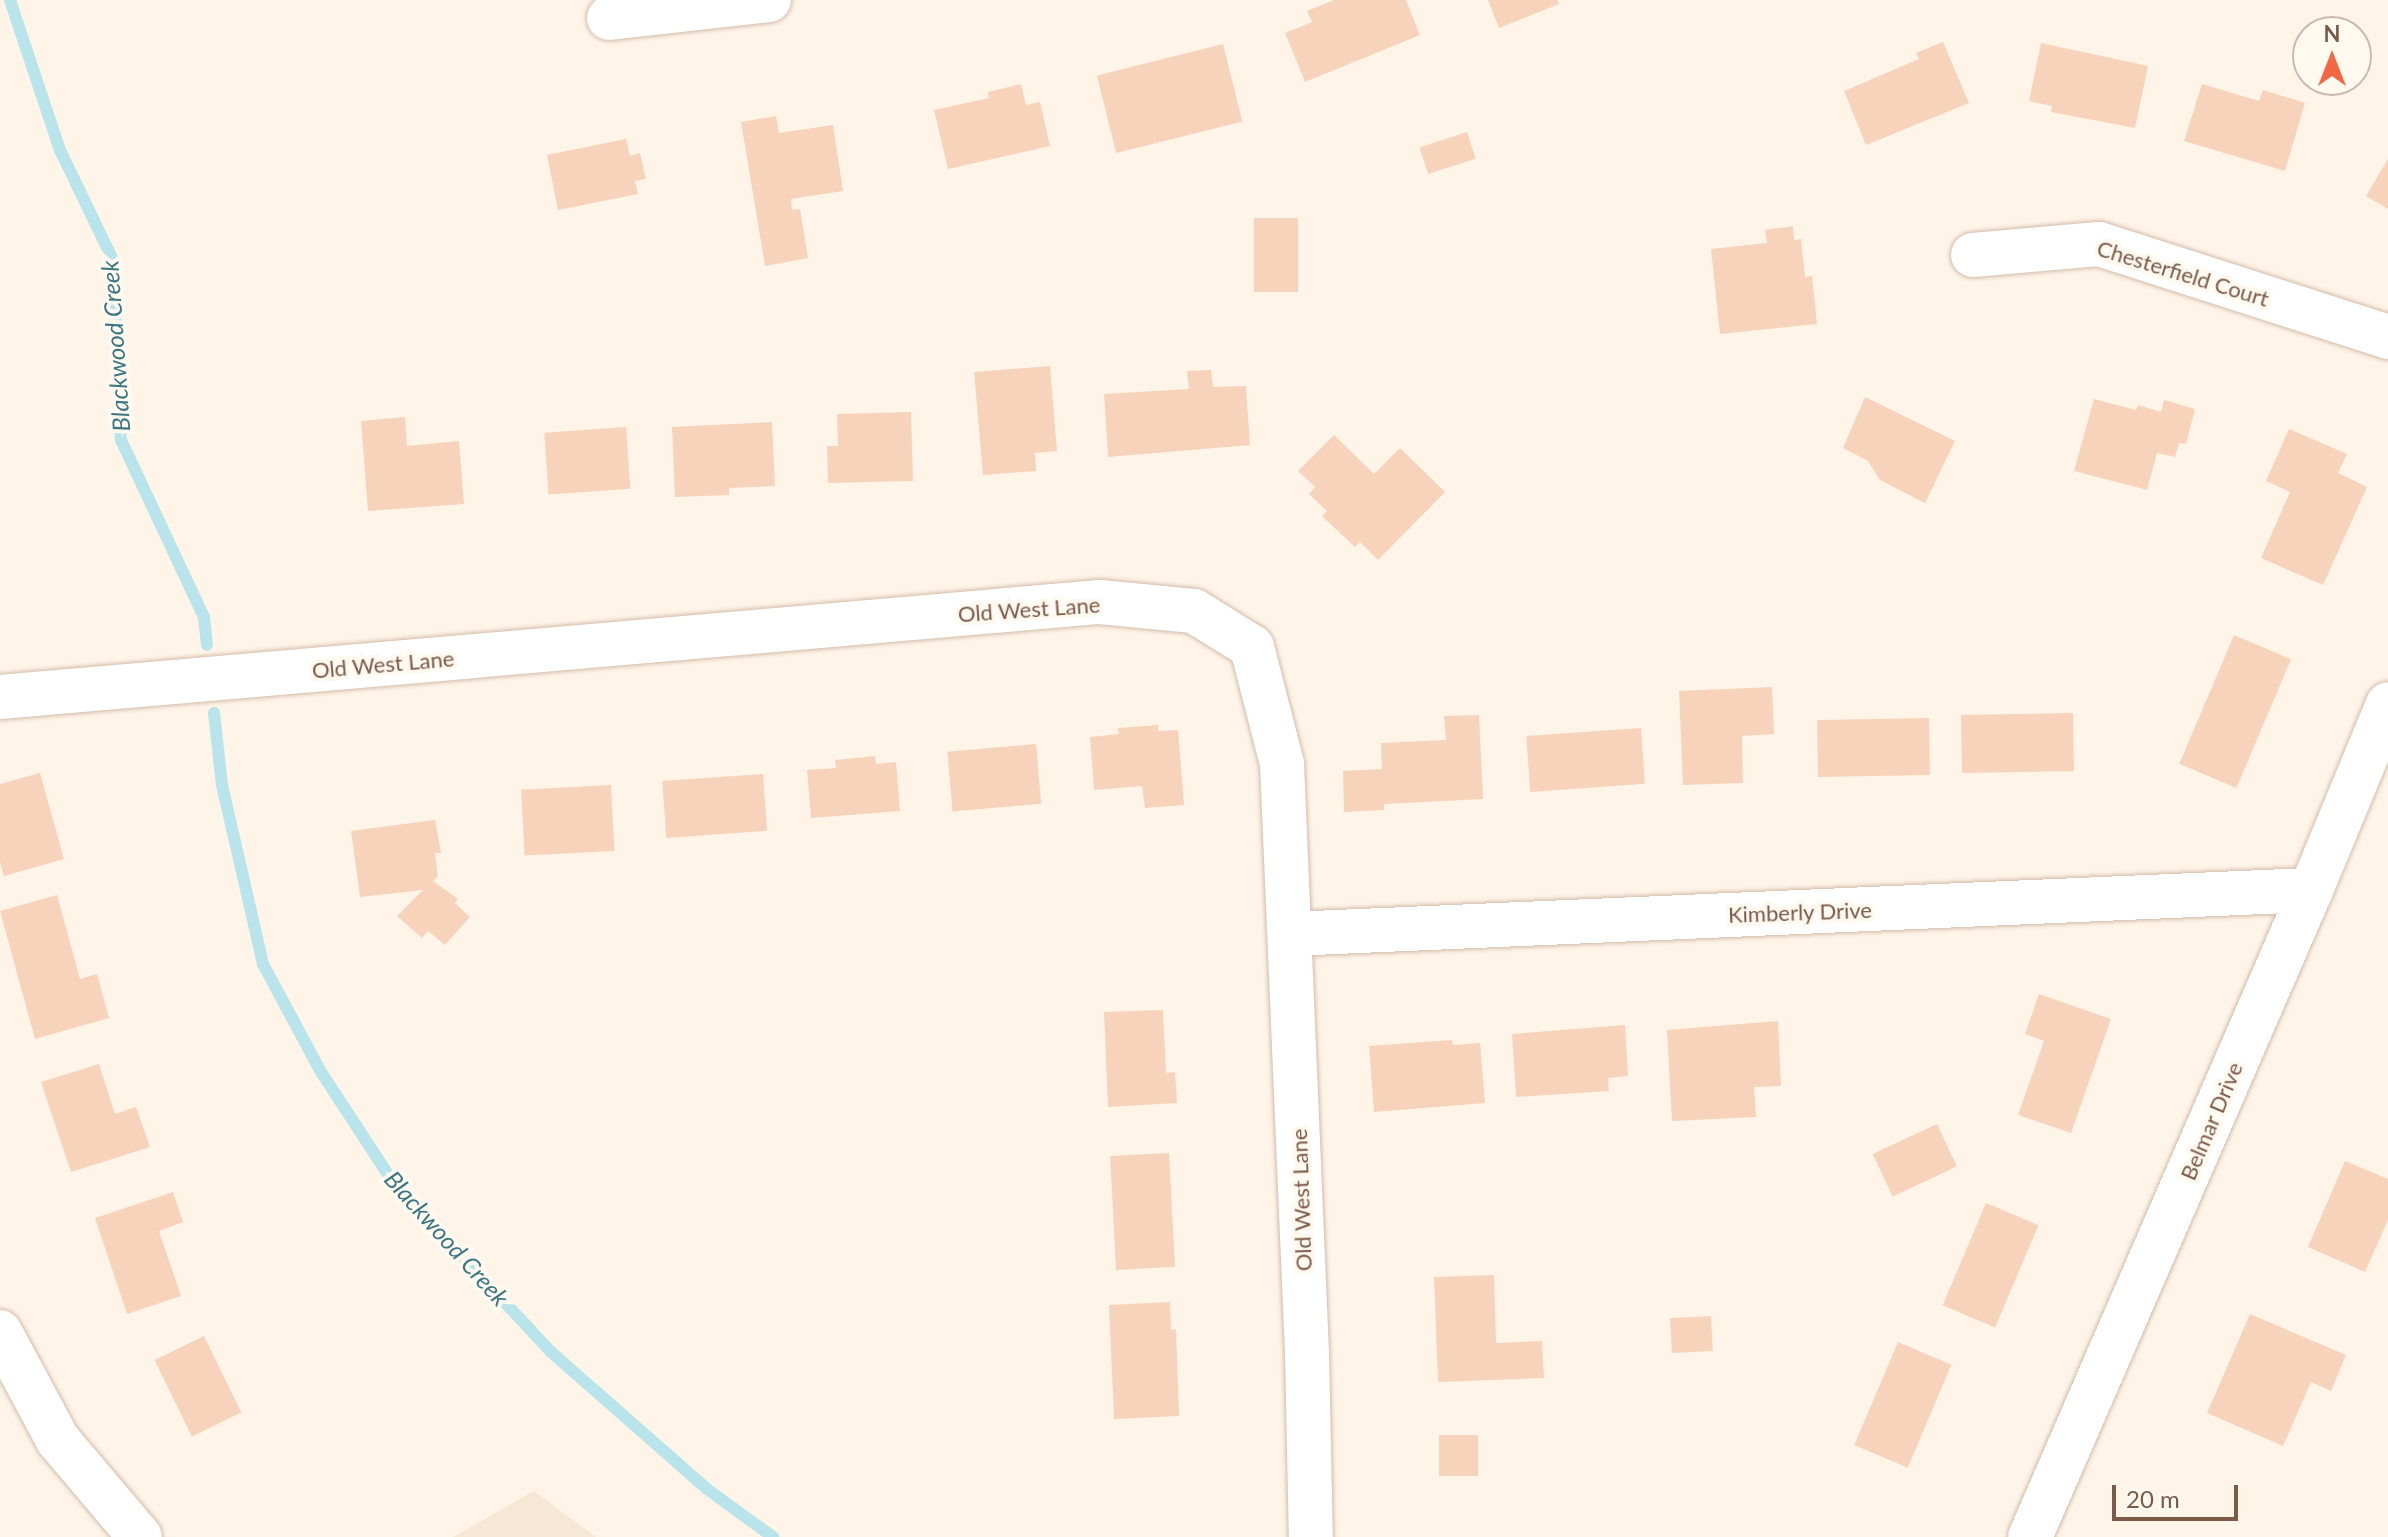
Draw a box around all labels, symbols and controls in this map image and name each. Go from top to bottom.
north arrow [2292,16,2372,96]
text: N [2324,20,2340,47]
street label: Chesterfield Court [2094,234,2272,312]
water label: Blackwood Creek [95,259,135,433]
street label: Old West Lane [957,591,1101,627]
street label: Old West Lane [311,645,455,683]
street label: Kimberly Drive [1727,896,1873,928]
street label: Belmar Drive [2174,1058,2248,1184]
street label: Old West Lane [1285,1128,1317,1272]
water label: Blackwood Creek [379,1165,515,1311]
scale bar [2116,1469,2242,1519]
text: 20 m [2126,1484,2180,1513]

